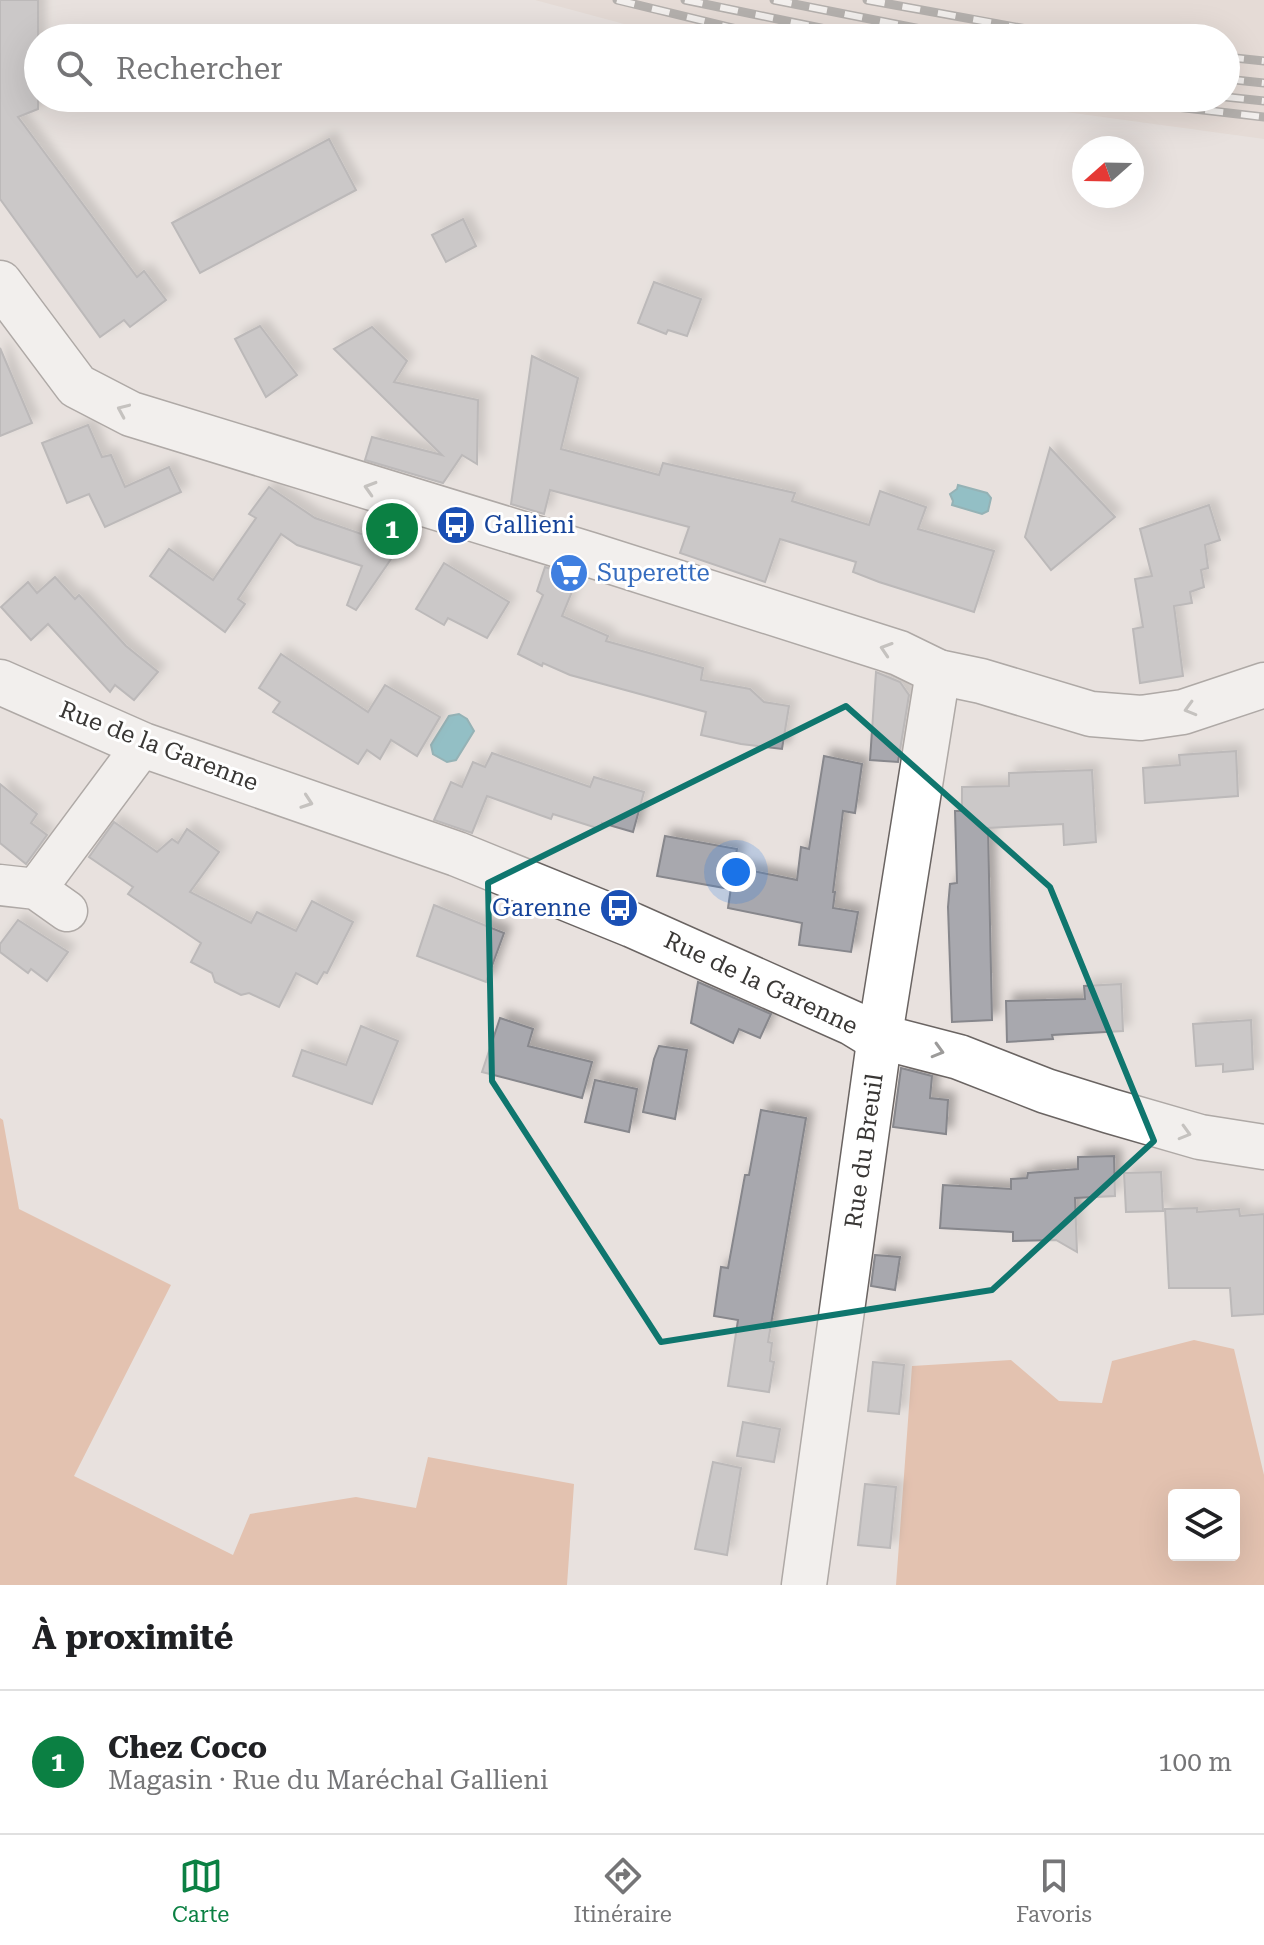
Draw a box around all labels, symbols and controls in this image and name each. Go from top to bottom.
search box [24,24,1240,112]
icon: search [52,46,96,90]
text: Rechercher [116,51,283,86]
north arrow [1072,136,1144,208]
one-way arrow [116,403,131,419]
one-way arrow [364,481,378,497]
pin: 1 [366,499,418,559]
bus stop icon: Gallieni [435,504,477,546]
place label: Gallieni [484,511,575,539]
supermarket icon: Superette [548,552,590,594]
place label: Superette [597,559,710,587]
one-way arrow [880,642,894,658]
street label: Rue de la Garenne [56,695,262,797]
one-way arrow [1184,700,1197,716]
one-way arrow [299,792,313,809]
your location [716,852,756,892]
bus stop icon: Garenne [598,887,640,929]
place label: Garenne [492,894,591,922]
street label: Rue de la Garenne [660,926,862,1040]
one-way arrow [931,1042,945,1058]
street label: Rue du Breuil [839,1072,889,1230]
one-way arrow [1177,1123,1191,1140]
map controls [1168,1489,1240,1561]
button: layers [1168,1489,1240,1561]
text: À proximité [32,1617,233,1657]
text: Chez Coco [108,1730,267,1765]
text: 1 [51,1747,65,1777]
text: 100 m [1158,1747,1232,1777]
text: Magasin · Rue du Maréchal Gallieni [108,1765,548,1795]
tab: Carte [172,1854,229,1927]
tab: Itinéraire [573,1854,672,1927]
tab: Favoris [1016,1854,1092,1927]

